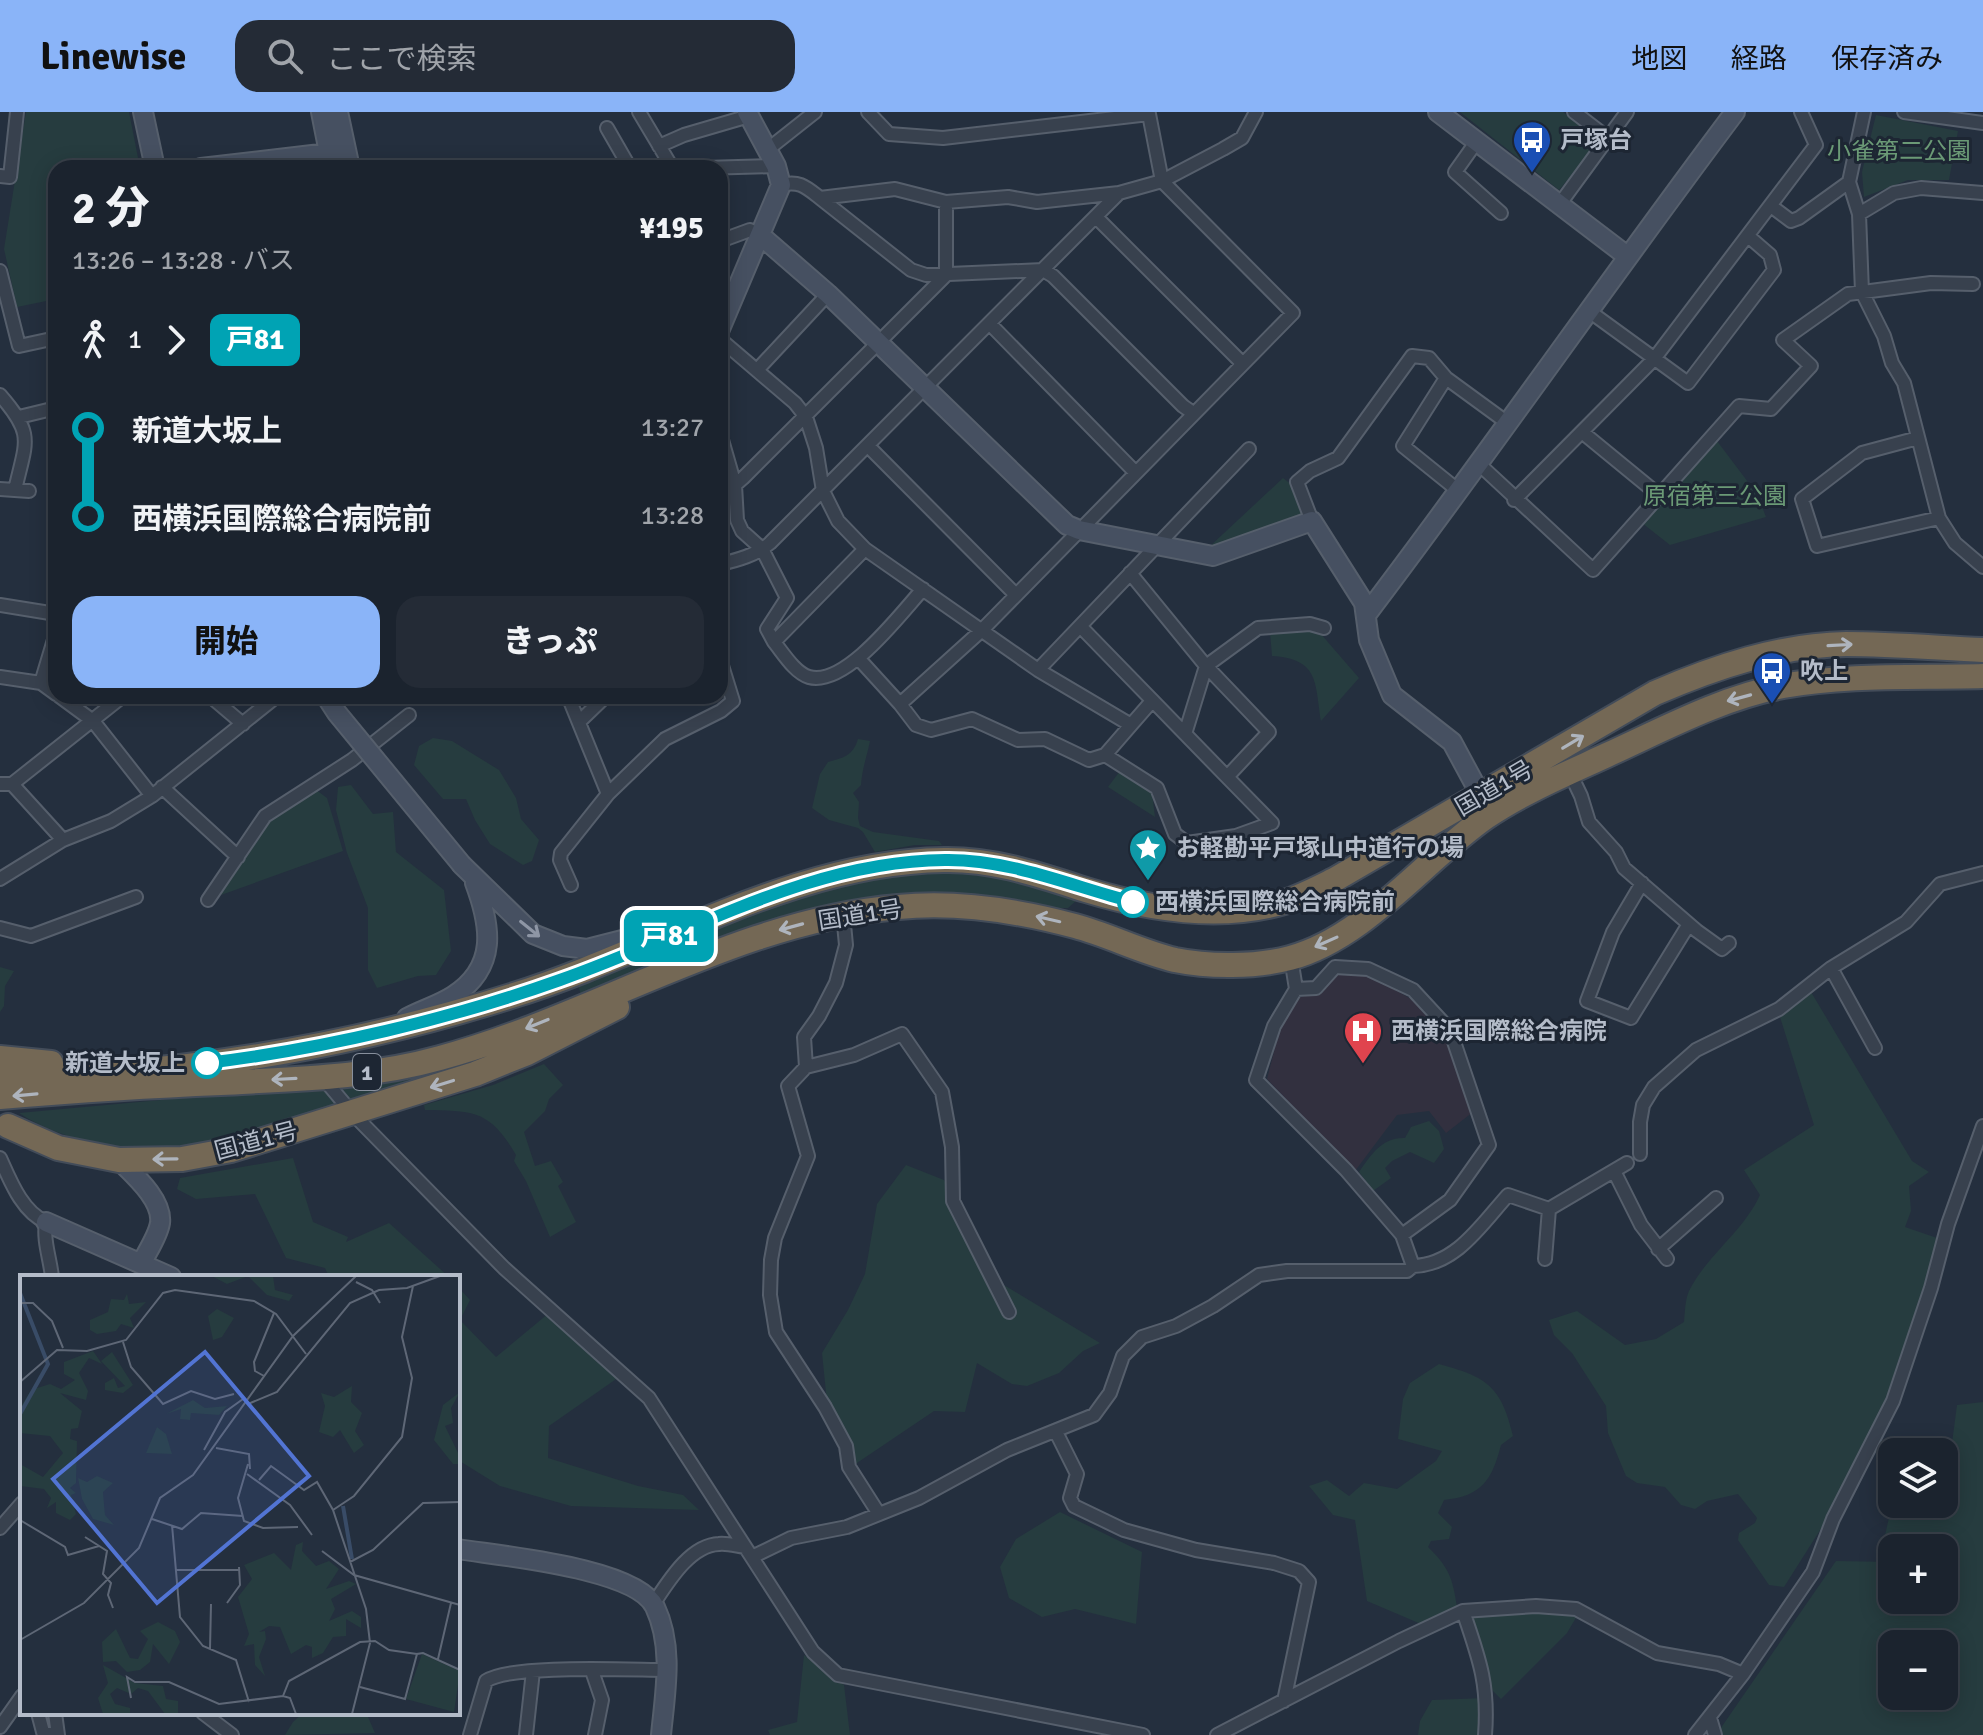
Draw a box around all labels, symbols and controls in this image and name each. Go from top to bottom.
search box [235,20,795,92]
text: Linewise [40,33,187,80]
icon: search [263,34,307,78]
text: ここで検索 [327,41,477,78]
text: 地図 [1631,42,1687,76]
text: 経路 [1731,42,1787,76]
text: 保存済み [1831,42,1943,76]
bus stop icon: 戸塚台 [1511,119,1553,174]
place label: 戸塚台 [1560,125,1632,155]
park label: 小雀第二公園 [1827,136,1971,166]
text: 2 分 [72,182,149,236]
text: ¥195 [639,210,704,247]
text: 13:26 – 13:28 · バス [72,245,295,277]
icon: walk [72,318,116,362]
icon: forward [154,318,198,362]
text: 戸81 [226,323,284,357]
text: 1 [128,324,142,356]
text: 13:27 [641,412,704,444]
text: 新道大坂上 [132,413,282,450]
park label: 原宿第三公園 [1643,481,1787,511]
text: 13:28 [641,500,704,532]
text: 西横浜国際総合病院前 [132,501,432,538]
button: 開始 [72,596,380,688]
button: きっぷ [396,596,704,688]
one-way arrow [1826,637,1853,652]
bus stop icon: 吹上 [1751,650,1793,705]
place label: 吹上 [1800,656,1848,686]
one-way arrow [1726,692,1752,707]
one-way arrow [1561,734,1584,750]
street label: 国道1号 [1450,754,1538,822]
place icon: お軽勘平戸塚山中道行の場 [1127,827,1169,882]
place label: お軽勘平戸塚山中道行の場 [1176,833,1464,863]
marker: 西横浜国際総合病院前 [1118,887,1148,917]
place label: 西横浜国際総合病院前 [1155,887,1395,917]
street label: 国道1号 [816,894,904,936]
line badge: 戸81 [623,910,715,962]
one-way arrow [1036,911,1061,926]
text: 戸81 [640,919,698,953]
one-way arrow [519,920,539,938]
one-way arrow [779,921,805,936]
one-way arrow [1314,935,1338,950]
hospital icon: 西横浜国際総合病院 [1342,1010,1384,1065]
place label: 西横浜国際総合病院 [1391,1016,1607,1046]
one-way arrow [525,1018,550,1032]
place label: 新道大坂上 [65,1048,185,1078]
marker: 新道大坂上 [192,1048,222,1078]
road number: 1 [353,1054,381,1090]
one-way arrow [271,1072,298,1087]
one-way arrow [429,1077,455,1092]
one-way arrow [12,1088,39,1103]
street label: 国道1号 [211,1116,301,1166]
one-way arrow [152,1152,179,1167]
inset map [20,1275,460,1715]
map controls [1878,1438,1958,1710]
button: layers [1878,1438,1958,1518]
button: + [1878,1534,1958,1614]
button: − [1878,1630,1958,1710]

